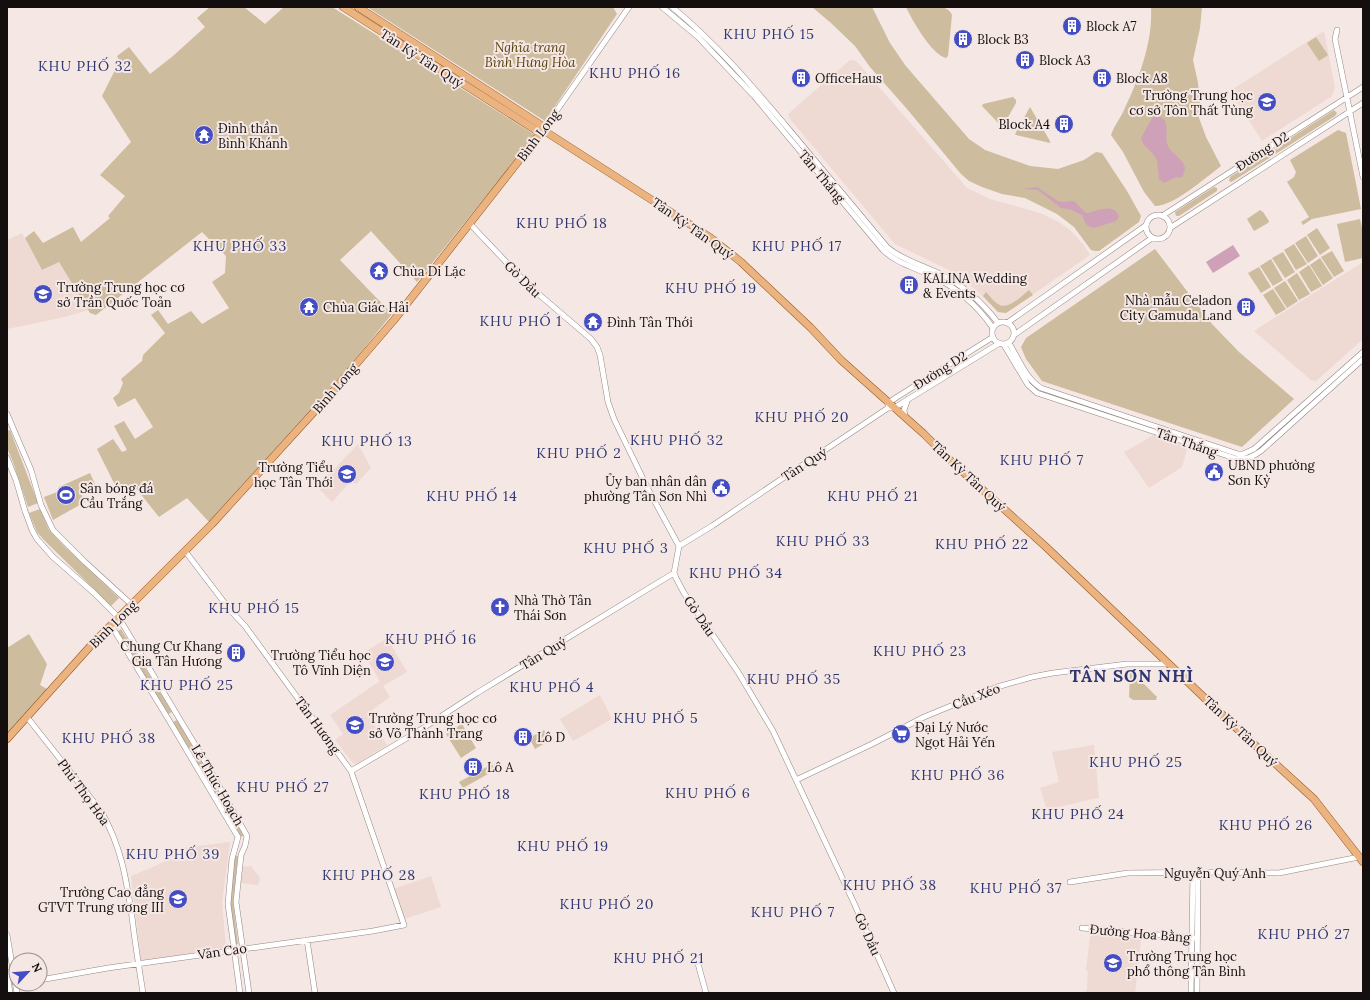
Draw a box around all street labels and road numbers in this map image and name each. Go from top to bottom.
street label: Tân Kỳ Tân Quý [377,25,467,92]
street label: Bình Long [513,105,564,165]
street label: Đường D2 [1232,128,1292,175]
street label: Tân Thắng [795,146,849,207]
street label: Tân Kỳ Tân Quý [648,194,737,263]
street label: Gò Dầu [501,257,545,301]
street label: Đường D2 [910,347,970,394]
street label: Bình Long [309,359,362,417]
street label: Tân Thắng [1154,424,1221,461]
street label: Tân Kỳ Tân Quý [928,437,1010,515]
street label: Tân Quý [778,443,830,485]
street label: Gò Dầu [680,593,719,640]
street label: Bình Long [86,596,141,652]
street label: Tân Quý [517,633,570,674]
street label: Cầu Xéo [950,679,1003,713]
street label: Tân Kỳ Tân Quý [1200,692,1282,770]
street label: Tân Hương [291,693,345,758]
street label: Lê Thúc Hoạch [187,742,248,829]
street label: Phú Thọ Hòa [54,756,114,829]
street label: Nguyễn Quý Anh [1164,865,1266,882]
street label: Gò Dầu [851,910,885,958]
street label: Đường Hoa Bằng [1089,921,1192,946]
street label: Văn Cao [195,940,248,964]

